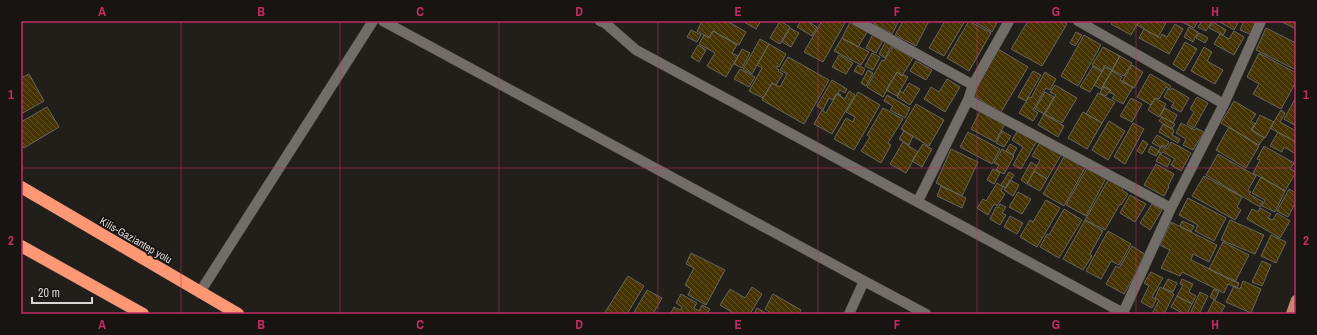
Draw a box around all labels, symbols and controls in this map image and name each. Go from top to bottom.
text: A [98,3,106,20]
text: B [257,3,265,20]
text: C [416,3,424,20]
text: D [575,3,583,20]
text: E [734,3,742,20]
text: F [894,3,901,20]
text: G [1052,3,1060,20]
text: H [1211,3,1219,20]
text: 1 [8,86,14,103]
text: 1 [1303,86,1309,103]
street label: Kilis-Gaziantep yolu [97,214,175,266]
text: 2 [8,232,14,249]
text: 2 [1303,232,1309,249]
scale bar [32,279,92,305]
text: 20 m [38,285,60,301]
text: A [98,316,106,333]
text: B [257,316,265,333]
text: C [416,316,424,333]
text: D [575,316,583,333]
text: E [734,316,742,333]
text: F [894,316,901,333]
text: G [1052,316,1060,333]
text: H [1211,316,1219,333]

